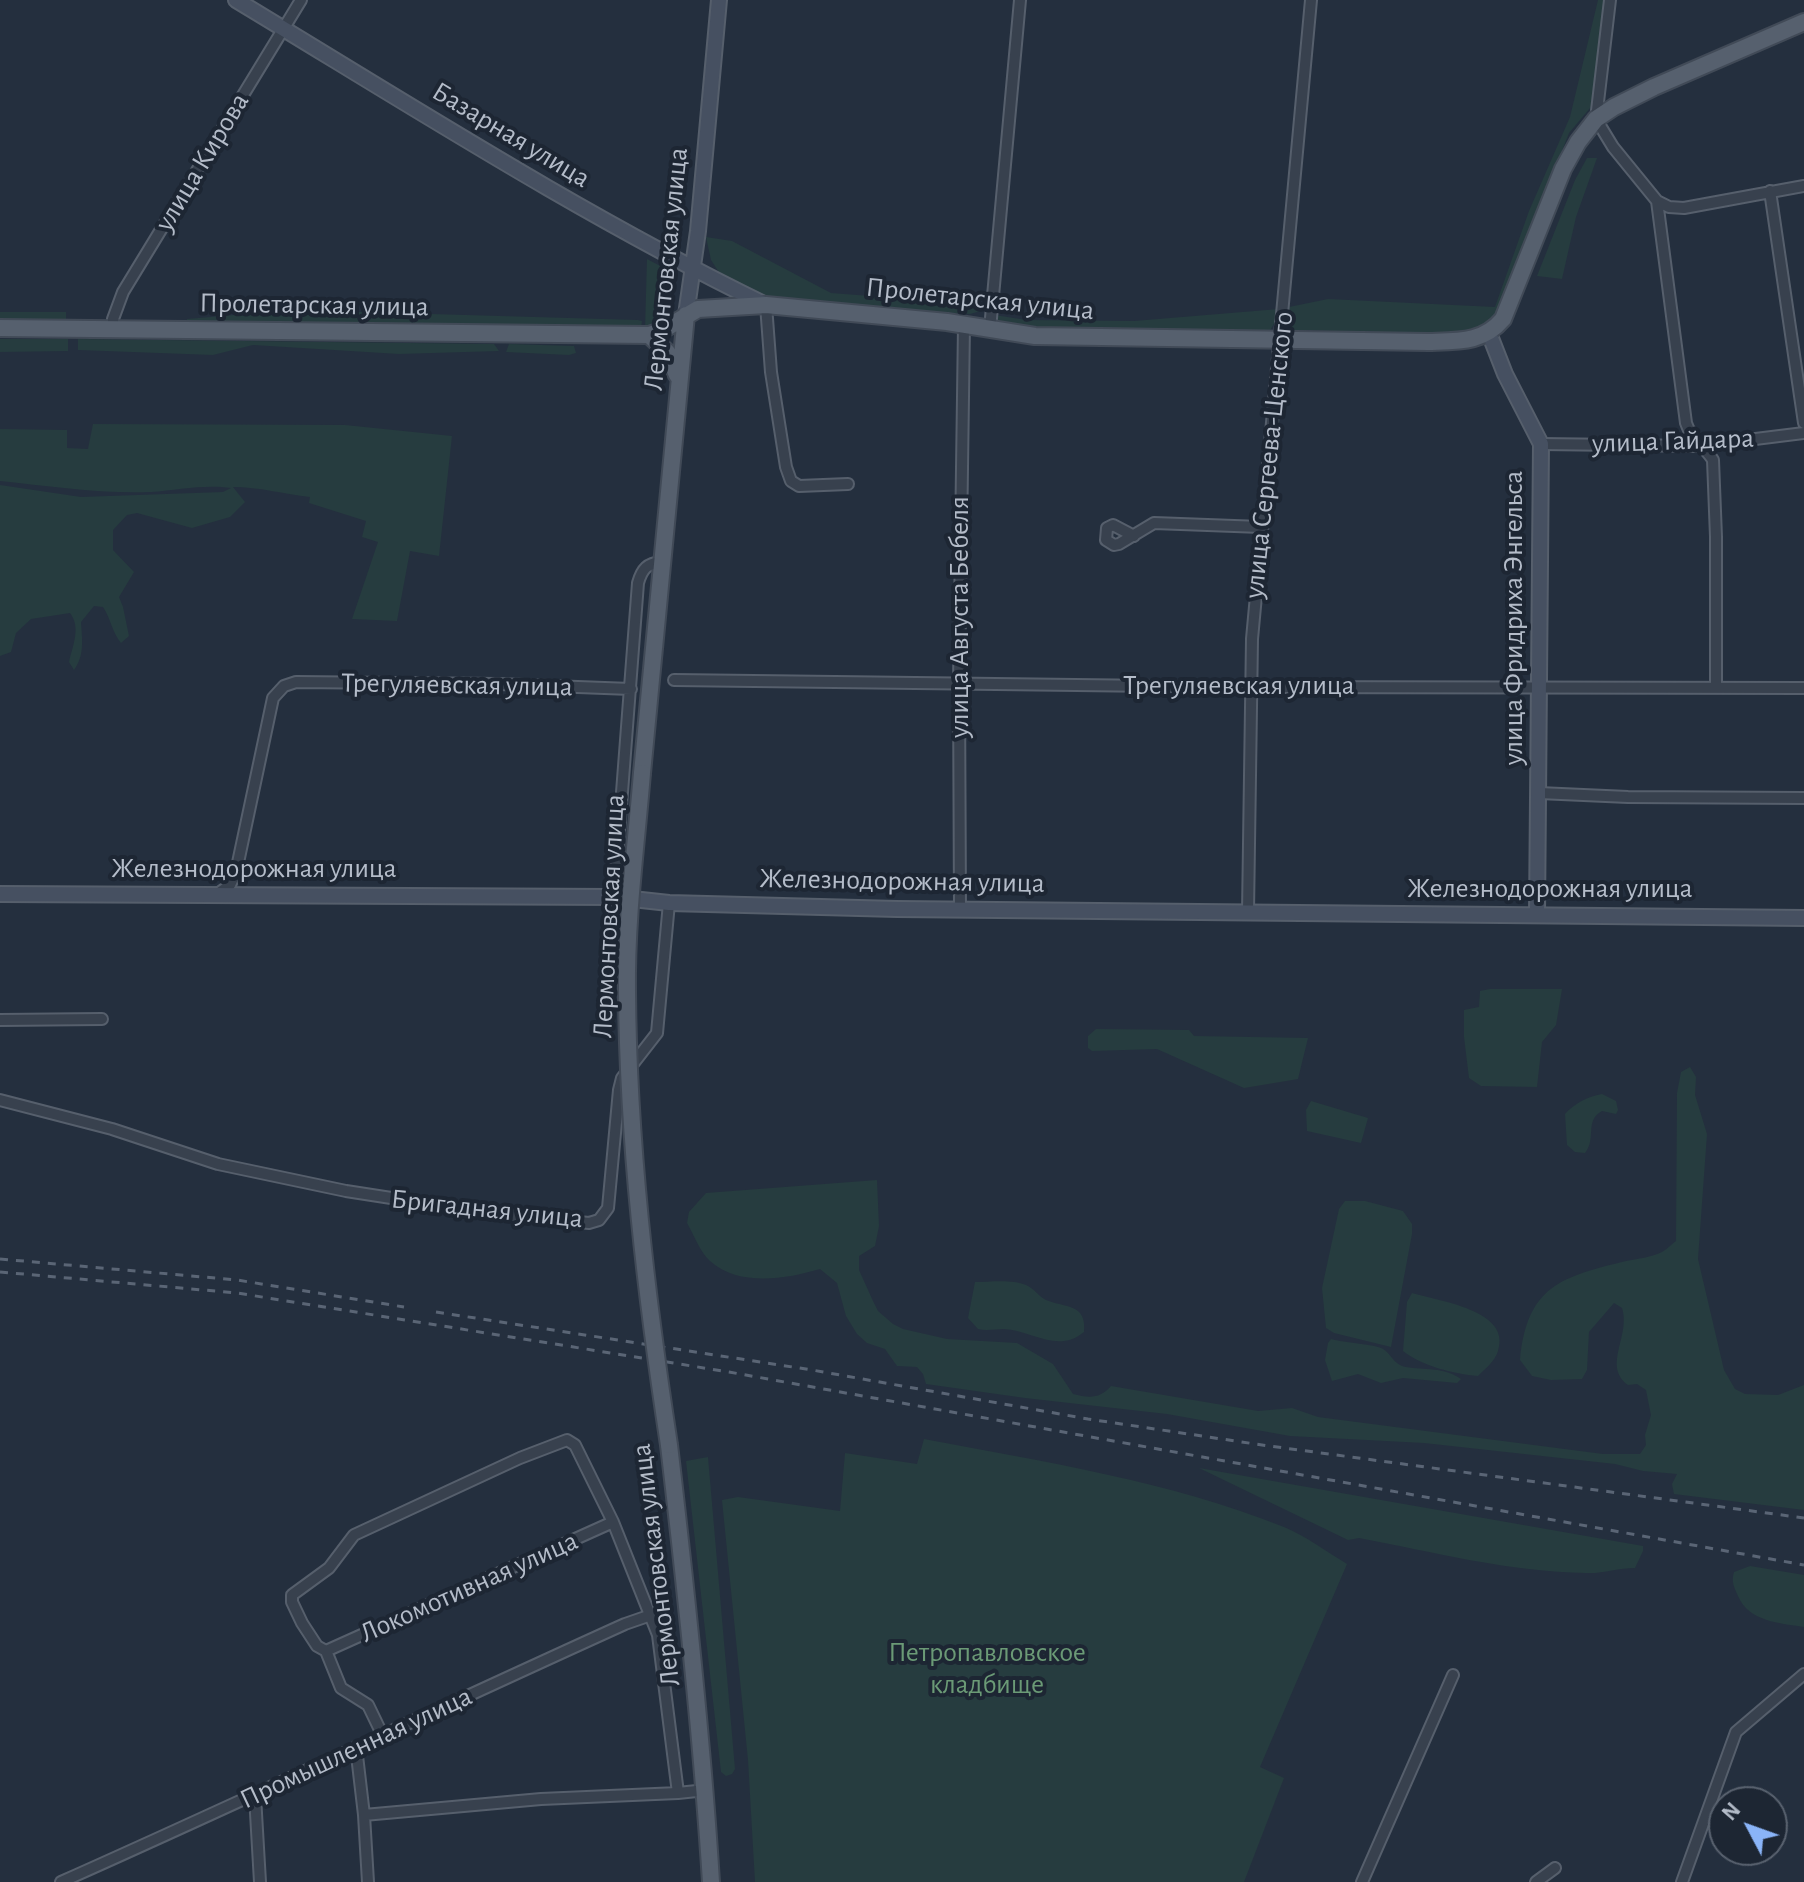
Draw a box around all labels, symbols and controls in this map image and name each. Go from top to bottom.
street label: Базарная улица [426,75,596,195]
street label: улица Кирова [148,87,256,237]
street label: Лермонтовская улица [637,146,695,392]
street label: Пролетарская улица [864,270,1096,328]
street label: Пролетарская улица [199,286,429,324]
street label: улица Сергеева-Ценского [1237,310,1301,600]
street label: улица Гайдара [1591,421,1755,461]
street label: улица Фридриха Энгельса [1497,471,1531,765]
street label: улица Августа Бебеля [943,496,977,738]
street label: Трегуляевская улица [341,666,573,704]
street label: Трегуляевская улица [1123,669,1355,703]
street label: Лермонтовская улица [586,793,632,1039]
street label: Железнодорожная улица [111,852,397,886]
street label: Железнодорожная улица [759,862,1045,900]
street label: Железнодорожная улица [1407,872,1693,906]
street label: Бригадная улица [389,1182,585,1236]
street label: Лермонтовская улица [624,1442,688,1688]
street label: Локомотивная улица [355,1524,583,1650]
park label: Петропавловское кладбище [888,1636,1086,1702]
street label: Промышленная улица [235,1679,477,1817]
north arrow [1708,1786,1788,1866]
text: N [1718,1799,1745,1825]

